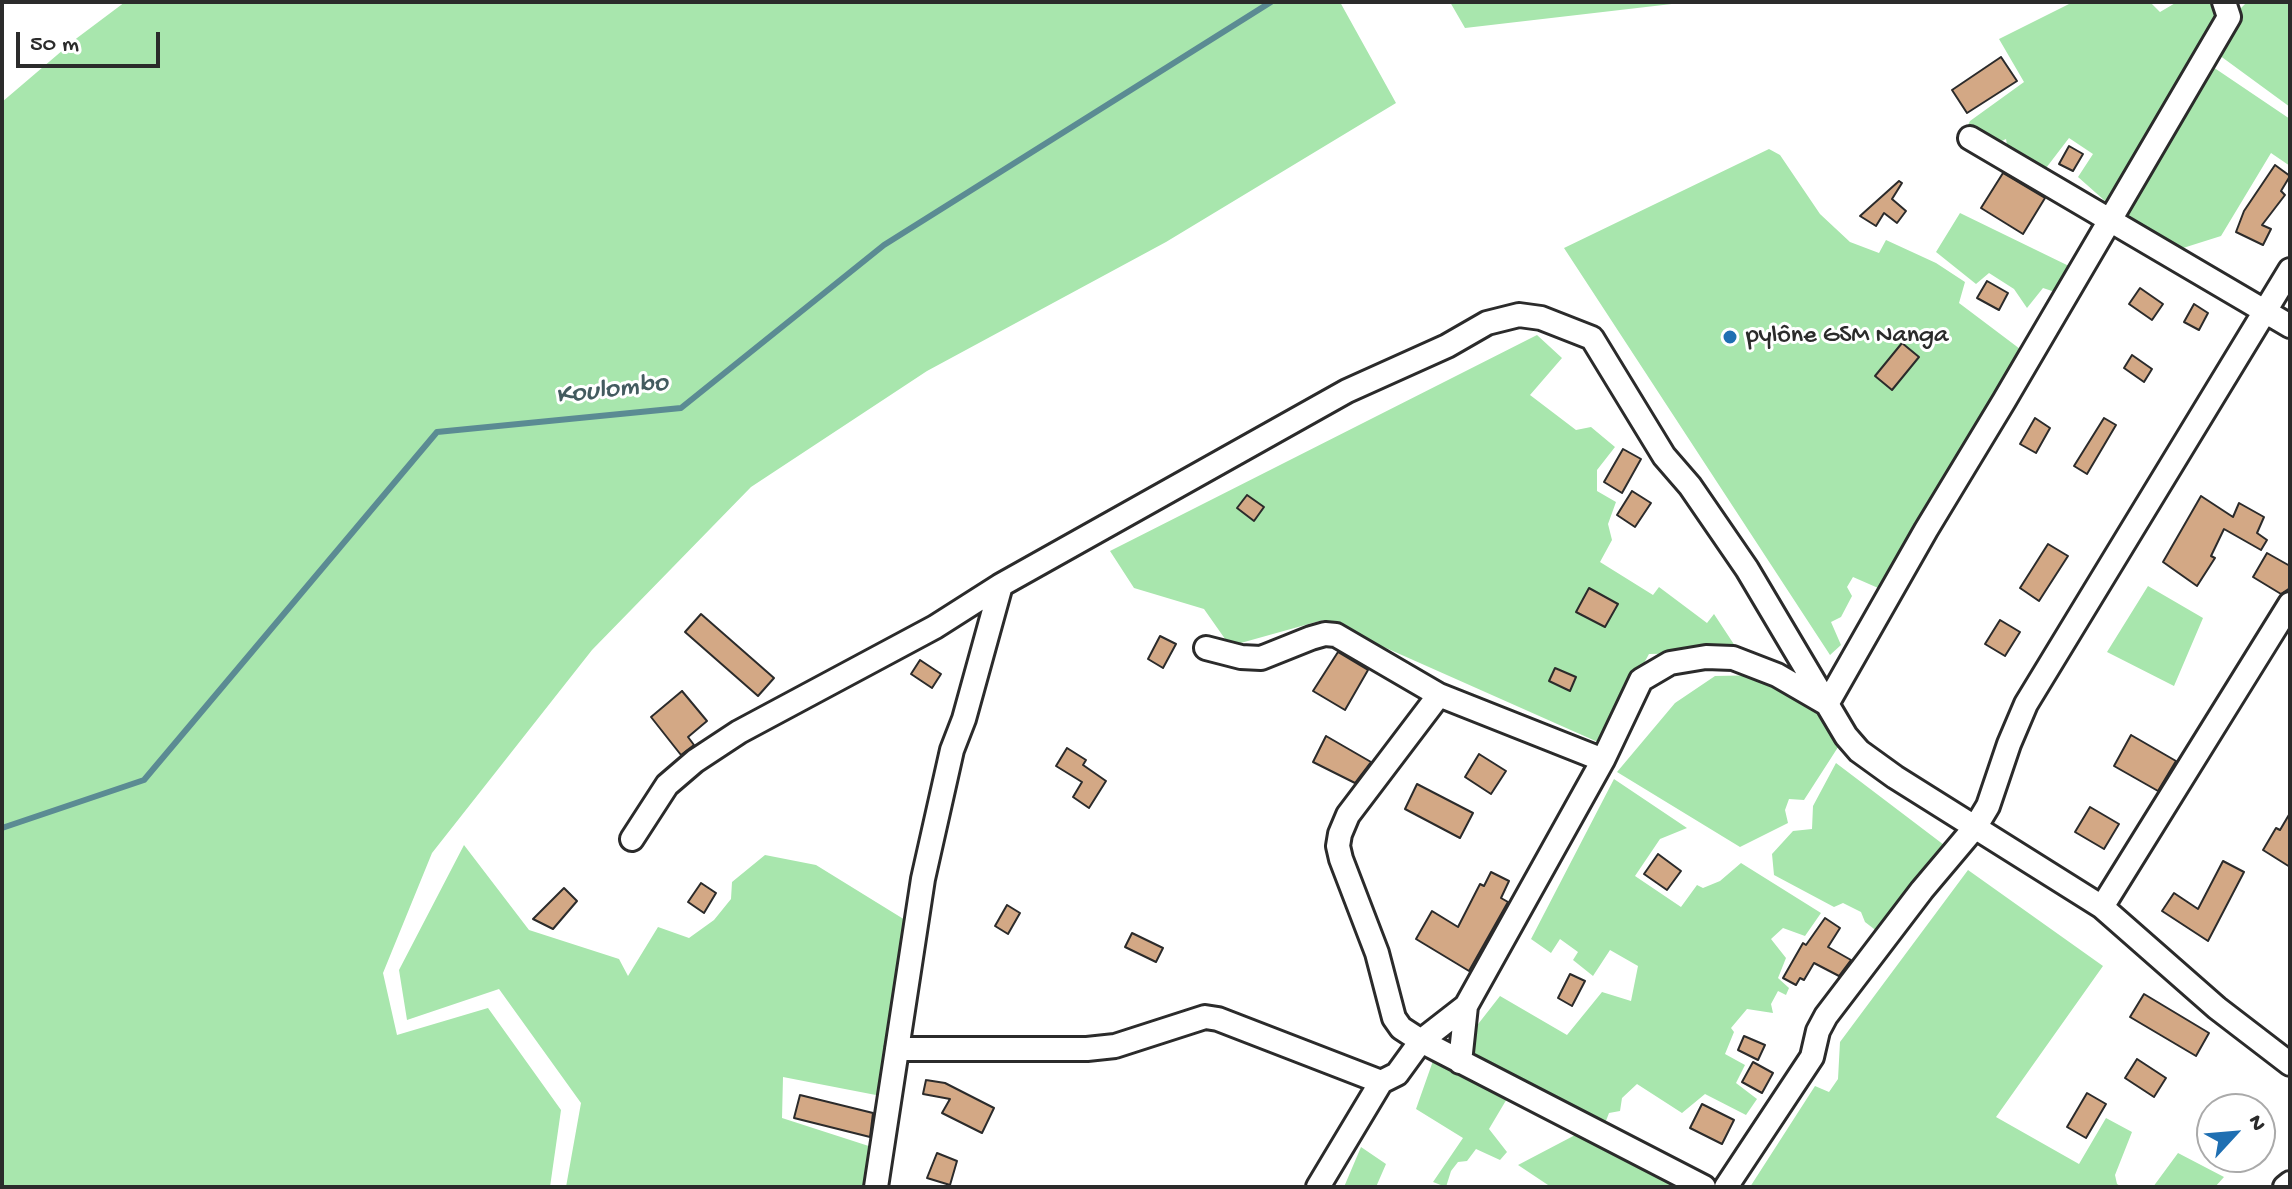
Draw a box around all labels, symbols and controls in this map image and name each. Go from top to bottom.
scale bar [20,16,164,66]
text: 50 m [30,31,79,60]
place label: pylône GSM Nanga [1746,321,1948,353]
marker: pylône GSM Nanga [1721,328,1739,346]
water label: Koulombo [554,367,670,415]
north arrow [2196,1093,2276,1173]
text: N [2241,1111,2271,1136]

